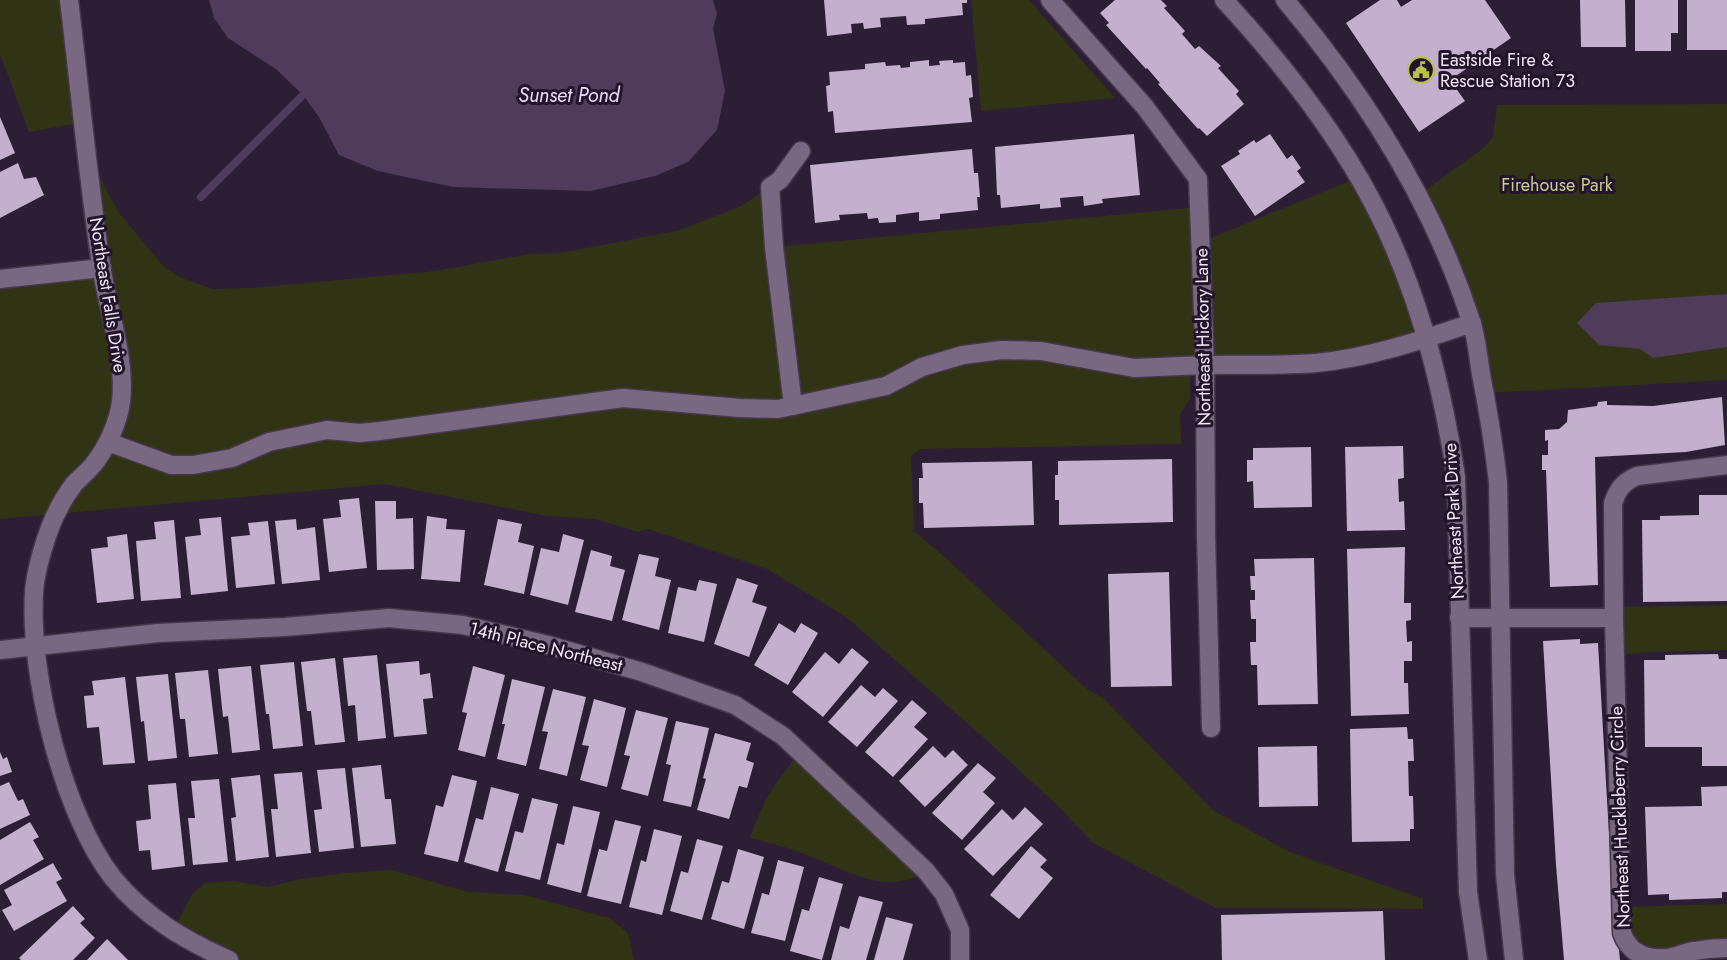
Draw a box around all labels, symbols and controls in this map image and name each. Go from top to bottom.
place label: Eastside Fire & Rescue Station 73 [1440,47,1575,94]
public building icon: Eastside Fire & Rescue Station 73 [1406,55,1436,85]
water label: Sunset Pond [518,81,621,110]
park label: Firehouse Park [1501,172,1613,198]
street label: Northeast Falls Drive [83,216,133,374]
street label: Northeast Hickory Lane [1188,248,1218,426]
street label: Northeast Park Drive [1437,442,1471,600]
street label: 14th Place Northeast [467,615,626,679]
street label: Northeast Huckleberry Circle [1603,706,1637,928]

